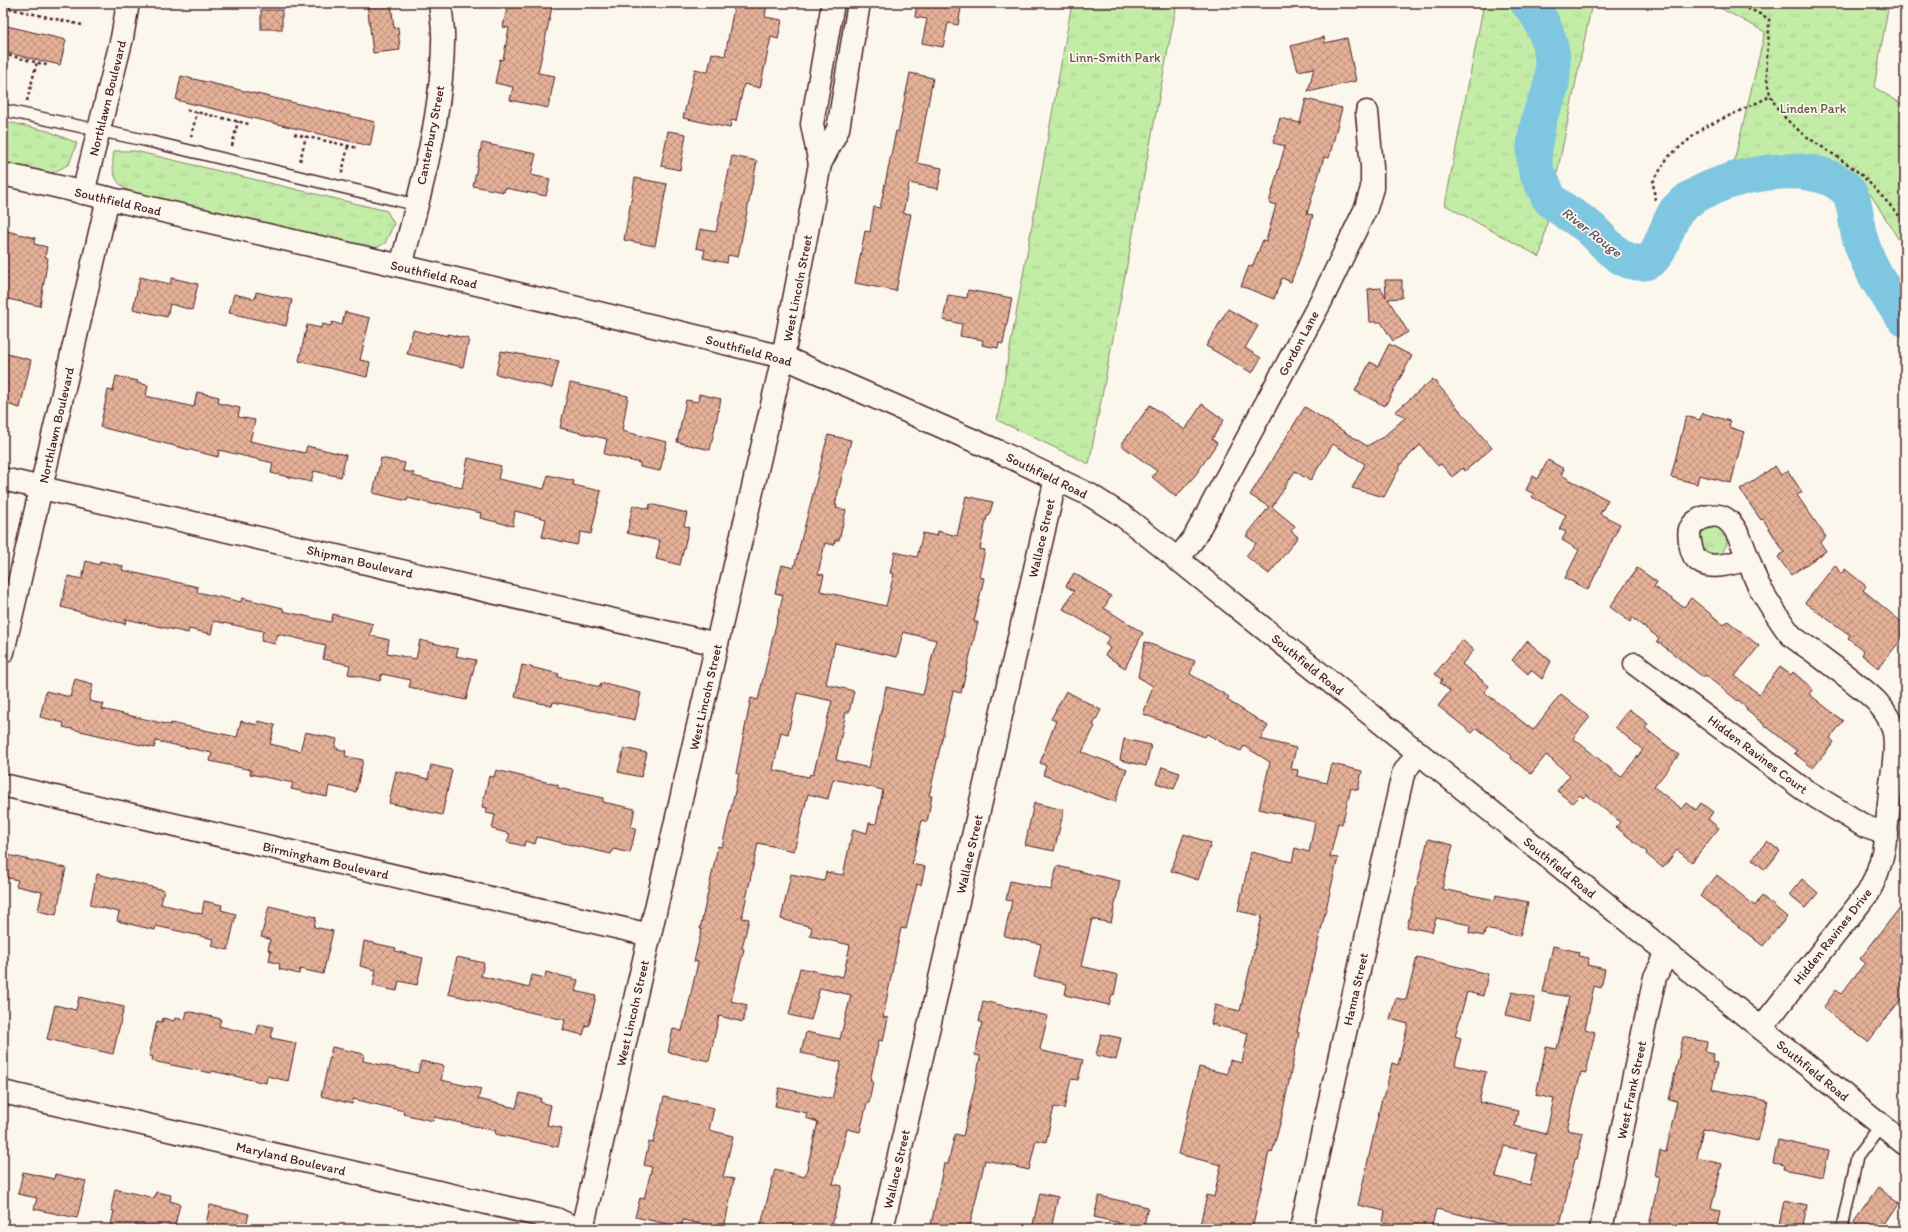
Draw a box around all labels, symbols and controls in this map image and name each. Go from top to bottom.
street label: Northlawn Boulevard [86,39,129,158]
park label: Linn-Smith Park [1069,50,1161,65]
street label: Canterbury Street [413,84,448,186]
park label: Linden Park [1780,101,1847,116]
street label: Southfield Road [73,184,163,219]
water label: River Rouge [1558,204,1626,262]
street label: West Lincoln Street [780,233,815,343]
street label: Southfield Road [389,257,479,292]
street label: Gordon Lane [1275,308,1322,378]
street label: Southfield Road [704,332,794,369]
street label: Northlawn Boulevard [36,366,77,485]
street label: Southfield Road [1004,449,1090,502]
street label: Wallace Street [1025,497,1058,579]
street label: Shipman Boulevard [305,542,415,581]
street label: Southfield Road [1269,631,1347,698]
street label: West Lincoln Street [686,642,725,752]
street label: Hidden Ravines Court [1705,712,1811,797]
street label: Wallace Street [953,813,986,895]
street label: Southfield Road [1521,834,1599,901]
street label: Birmingham Boulevard [261,839,391,882]
street label: Hidden Ravines Drive [1790,885,1875,987]
street label: Hanna Street [1340,951,1371,1027]
street label: West Lincoln Street [613,958,652,1068]
street label: Southfield Road [1774,1037,1852,1104]
street label: West Frank Street [1614,1039,1649,1141]
street label: Wallace Street [880,1128,913,1210]
street label: Maryland Boulevard [234,1139,347,1178]

